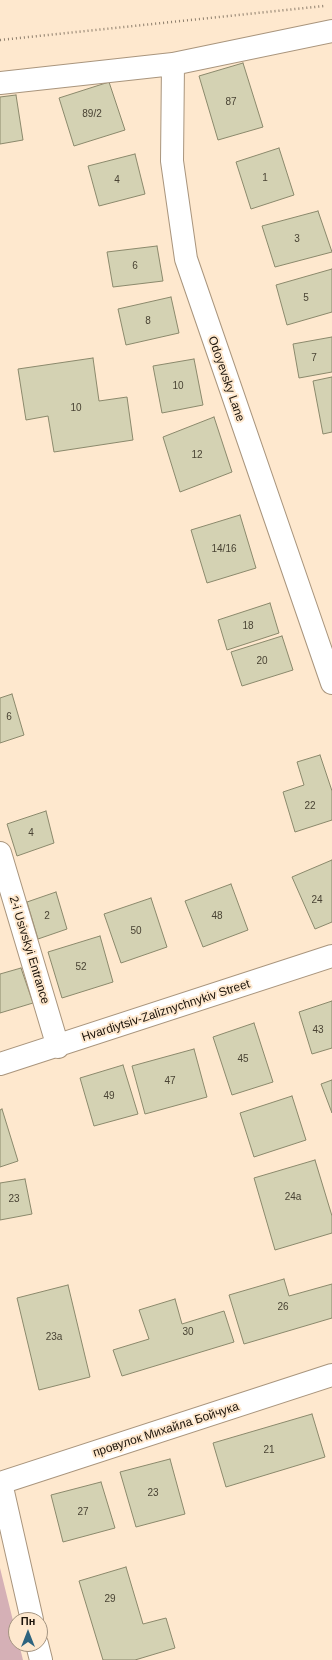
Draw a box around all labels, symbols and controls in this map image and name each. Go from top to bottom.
house number: 87 [225,96,237,108]
house number: 89/2 [82,108,102,120]
house number: 1 [262,172,268,184]
house number: 4 [114,174,120,186]
house number: 3 [294,233,300,245]
house number: 6 [132,260,138,272]
house number: 5 [303,292,309,304]
house number: 8 [145,315,151,327]
street label: Odoyevsky Lane [205,334,247,424]
house number: 7 [311,352,317,364]
house number: 10 [172,380,184,392]
house number: 10 [70,402,82,414]
house number: 12 [191,449,203,461]
house number: 14/16 [211,543,237,555]
house number: 18 [242,620,254,632]
house number: 20 [256,655,268,667]
house number: 6 [6,711,12,723]
house number: 22 [304,800,316,812]
house number: 4 [28,827,34,839]
street label: 2-i Usivskyi Entrance [6,894,52,1006]
house number: 24 [311,894,323,906]
house number: 2 [44,910,50,922]
house number: 48 [211,910,223,922]
house number: 50 [130,925,142,937]
house number: 52 [75,961,87,973]
street label: Hvardiytsiv-Zaliznychnykiv Street [80,977,252,1045]
house number: 43 [312,1024,324,1036]
house number: 45 [237,1053,249,1065]
house number: 47 [164,1075,176,1087]
house number: 49 [103,1090,115,1102]
house number: 24а [285,1191,301,1203]
house number: 23 [8,1193,20,1205]
house number: 26 [277,1301,289,1313]
house number: 30 [182,1326,194,1338]
house number: 23а [46,1331,62,1343]
street label: провулок Михайла Бойчука [91,1400,241,1460]
house number: 21 [263,1444,275,1456]
house number: 23 [147,1487,159,1499]
house number: 27 [77,1506,89,1518]
house number: 29 [104,1593,116,1605]
north arrow [8,1612,48,1652]
text: Пн [21,1615,35,1627]

